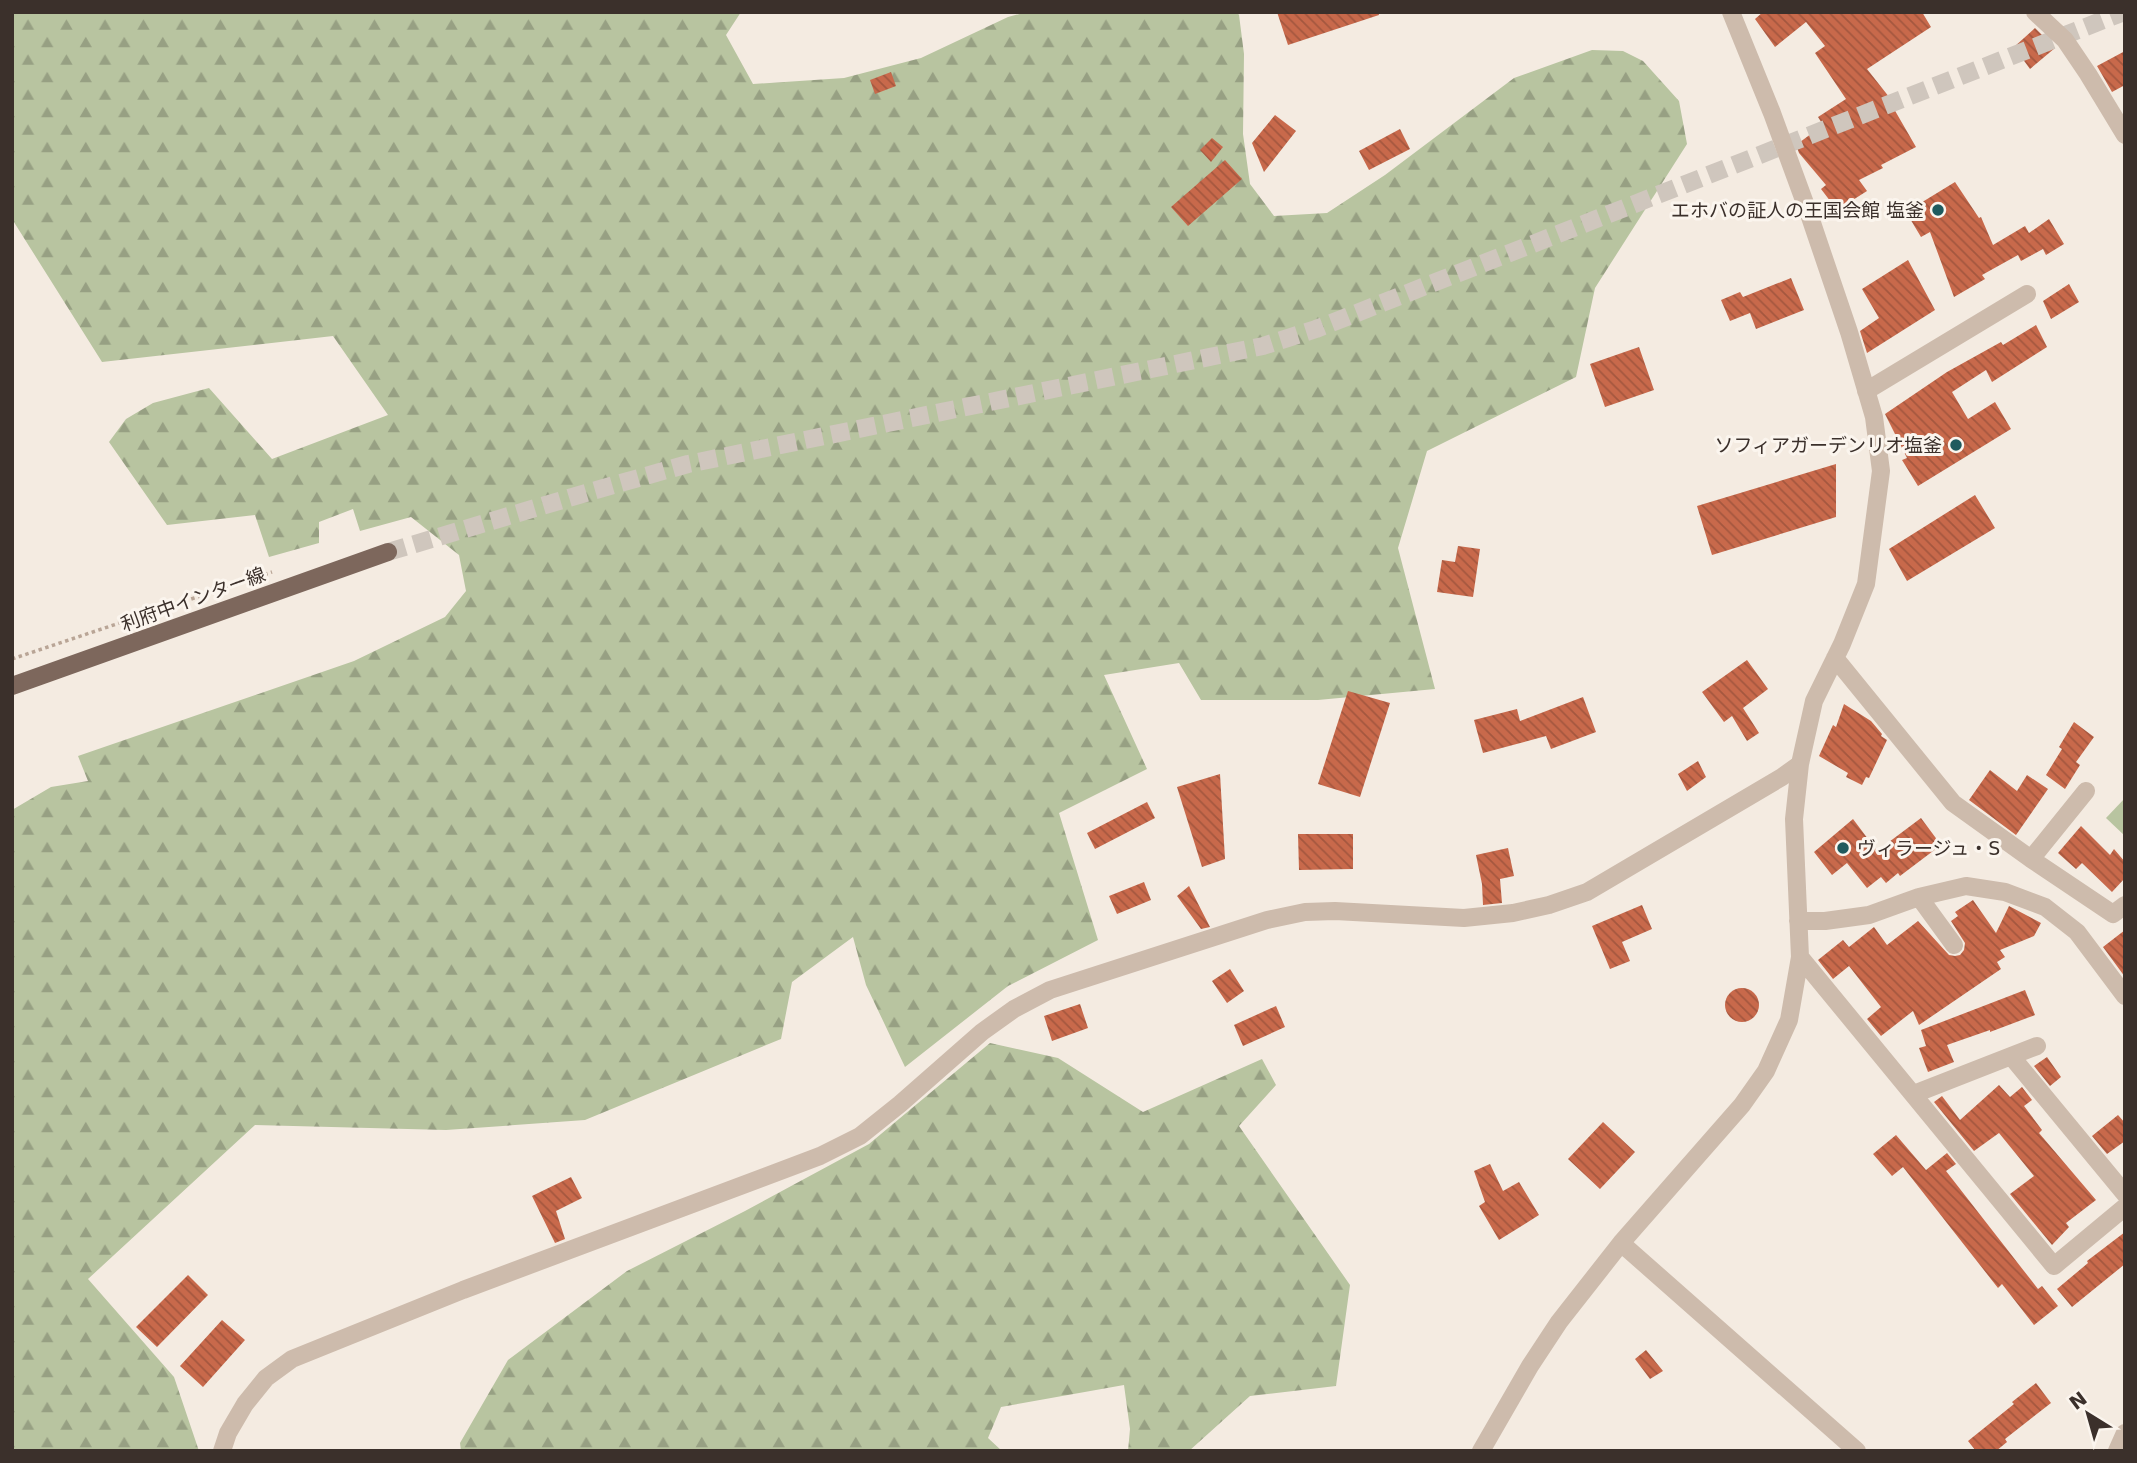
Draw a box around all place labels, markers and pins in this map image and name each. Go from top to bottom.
place label: エホバの証人の王国会館 塩釜 [1671,199,1924,221]
marker: エホバの証人の王国会館 塩釜 [1930,202,1946,218]
place label: ソフィアガーデンリオ塩釜 [1714,434,1942,456]
marker: ソフィアガーデンリオ塩釜 [1948,437,1964,453]
place label: ヴィラージュ・S [1857,837,2000,859]
marker: ヴィラージュ・S [1835,840,1851,856]

